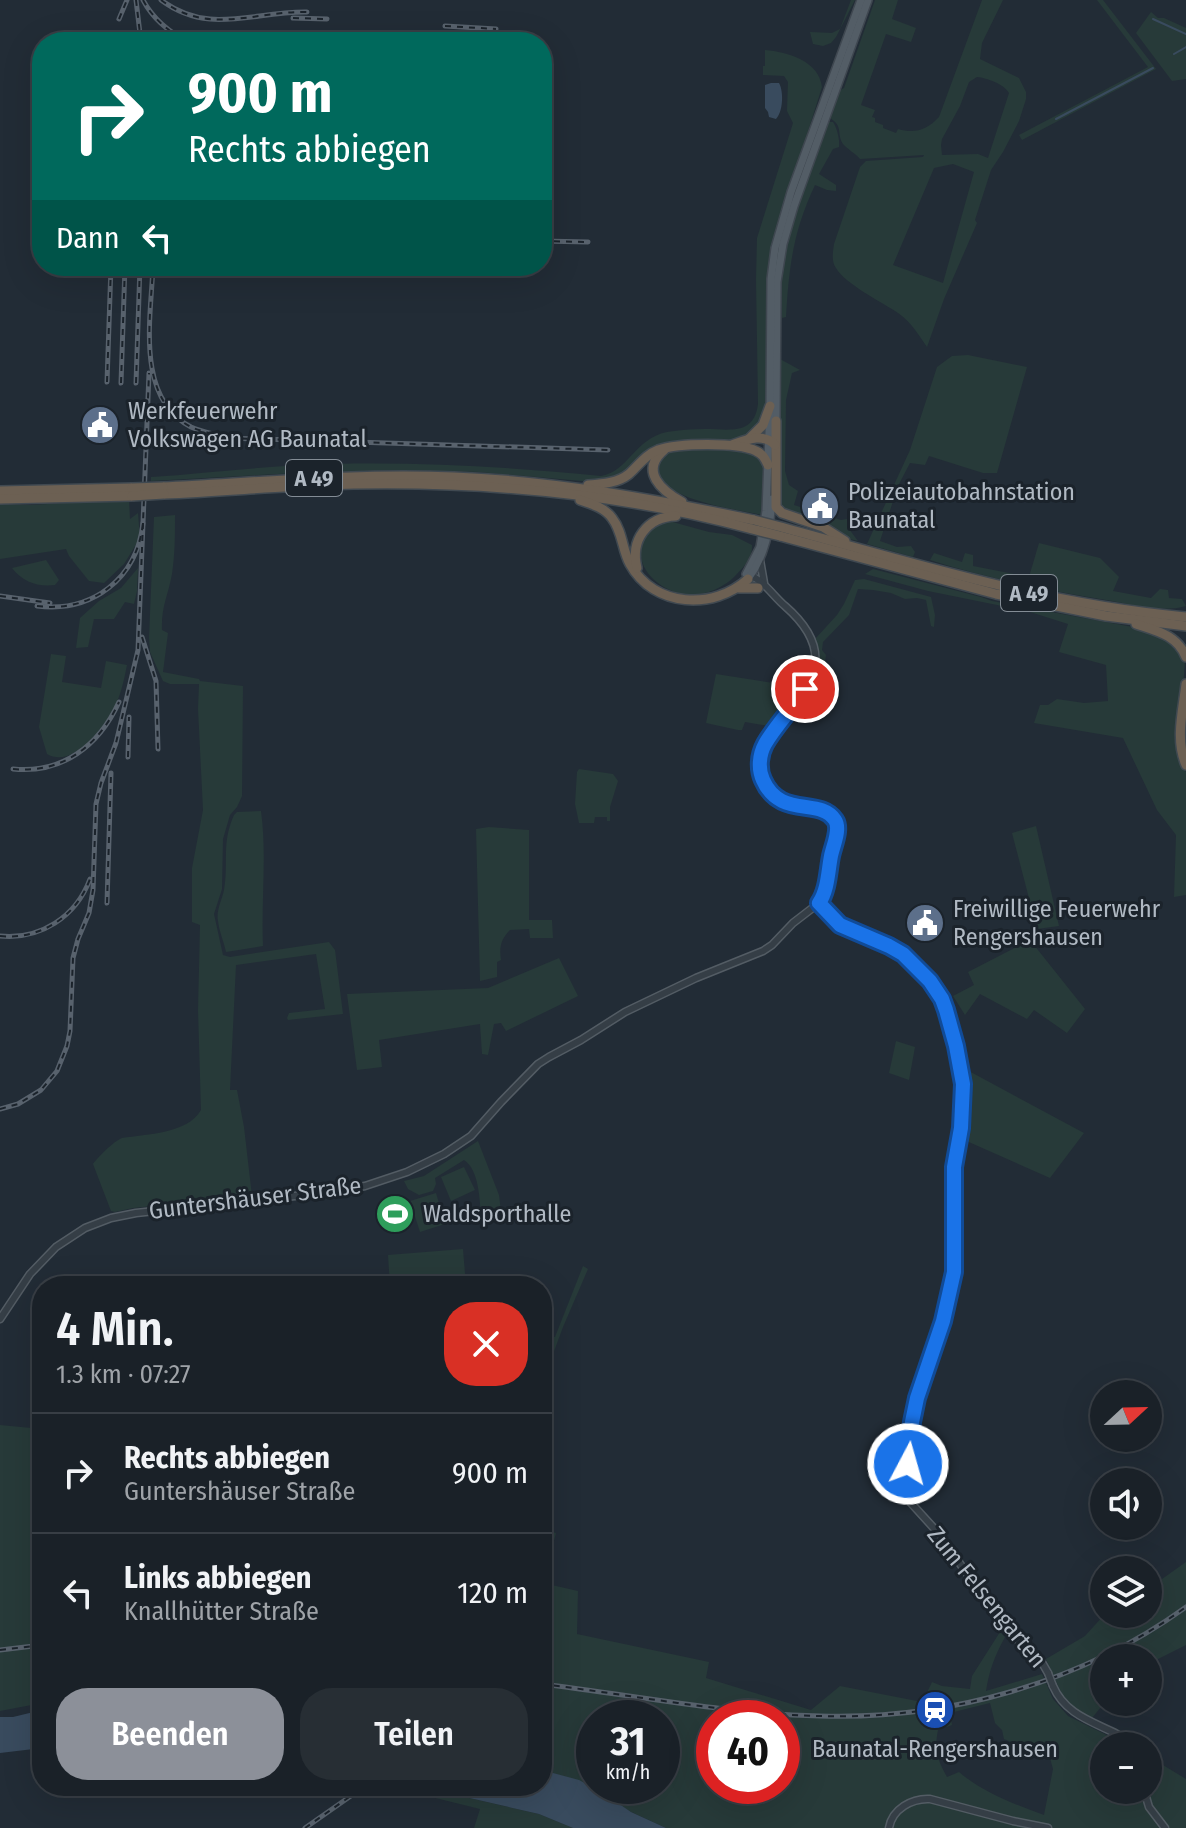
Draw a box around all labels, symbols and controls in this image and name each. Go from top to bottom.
text: 900 m [188,60,332,127]
icon: right [56,64,160,168]
text: Rechts abbiegen [188,128,431,172]
icon: left [135,216,179,260]
text: Dann [56,220,119,256]
place label: Werkfeuerwehr Volkswagen AG Baunatal [128,397,367,453]
public building icon: Werkfeuerwehr Volkswagen AG Baunatal [79,404,121,446]
road number: A 49 [286,460,342,496]
place label: Polizeiautobahnstation Baunatal [848,478,1075,534]
public building icon: Polizeiautobahnstation Baunatal [799,485,841,527]
road number: A 49 [1001,575,1057,611]
pin [771,655,839,723]
icon: arrive [783,667,827,711]
place label: Freiwillige Feuerwehr Rengershausen [953,895,1161,951]
public building icon: Freiwillige Feuerwehr Rengershausen [904,902,946,944]
street label: Guntershäuser Straße [147,1171,363,1225]
sports icon: Waldsporthalle [374,1193,416,1235]
place label: Waldsporthalle [423,1200,571,1228]
text: 4 Min. [56,1300,174,1358]
button: close [444,1302,528,1386]
text: 1.3 km · 07:27 [56,1359,191,1390]
north arrow [1090,1380,1162,1452]
map controls [1090,1380,1162,1804]
position arrow [866,1422,950,1506]
text: Rechts abbiegen [124,1440,330,1476]
icon: right [56,1451,100,1495]
text: 900 m [452,1455,528,1491]
button: sound [1090,1468,1162,1540]
text: Guntershäuser Straße [124,1476,355,1507]
street label: Zum Felsengarten [922,1521,1052,1673]
button: layers [1090,1556,1162,1628]
text: Links abbiegen [124,1560,312,1596]
icon: left [56,1571,100,1615]
text: 120 m [457,1575,528,1611]
text: Knallhütter Straße [124,1596,319,1627]
button: + [1090,1644,1162,1716]
button: Beenden [56,1688,284,1780]
button: Teilen [300,1688,528,1780]
station icon: Baunatal-Rengershausen [914,1689,956,1731]
speed limit sign: 40 [696,1700,800,1804]
text: 31 [610,1718,646,1766]
button: − [1090,1732,1162,1804]
place label: Baunatal-Rengershausen [812,1735,1058,1763]
text: km/h [606,1760,650,1784]

